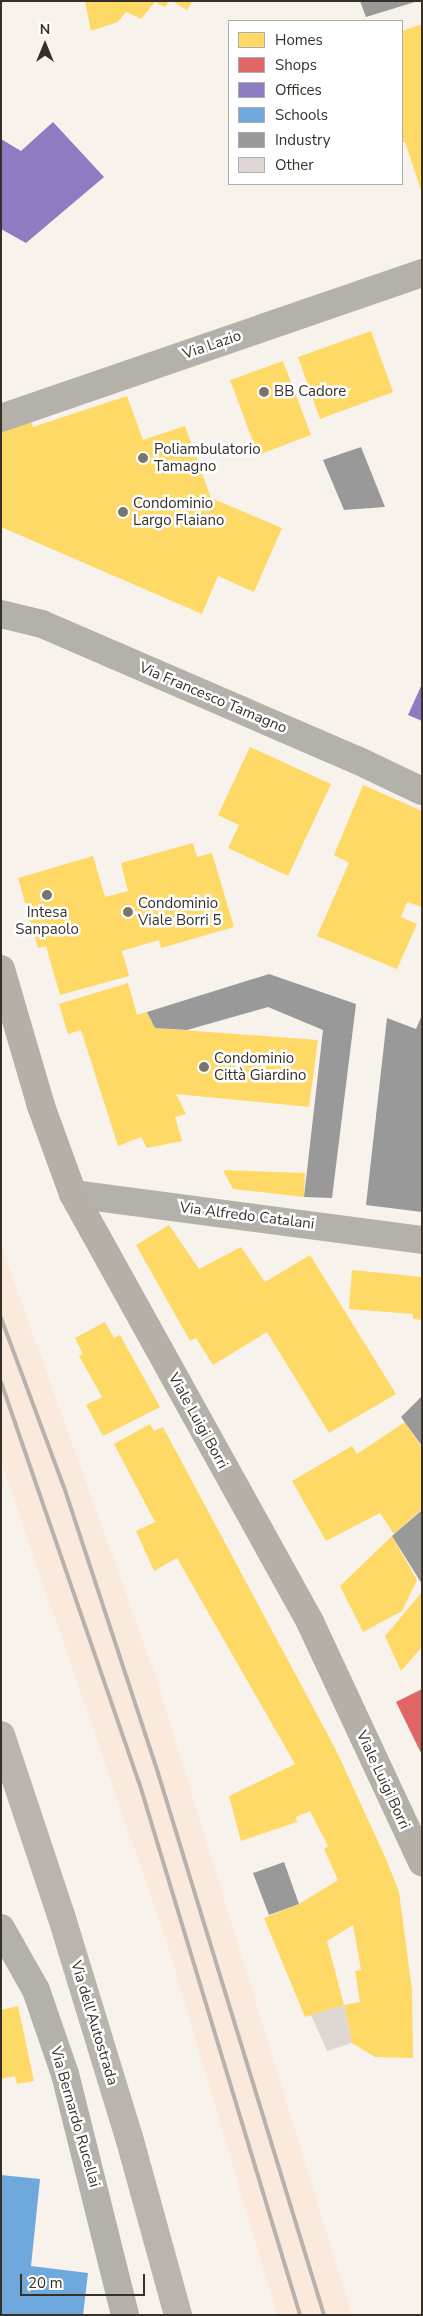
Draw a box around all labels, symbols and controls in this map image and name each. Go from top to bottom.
north arrow [20,20,70,70]
text: N [40,20,50,39]
legend [228,20,403,185]
text: Homes [275,30,323,50]
text: Shops [275,55,317,75]
text: Offices [275,80,322,100]
text: Schools [275,105,328,125]
text: Industry [275,130,330,150]
text: Other [275,155,314,175]
street label: Via Lazio [180,327,244,363]
place label: BB Cadore [274,383,346,401]
marker: BB Cadore [258,386,270,398]
place label: Poliambulatorio Tamagno [154,440,260,475]
marker: Poliambulatorio Tamagno [136,451,150,465]
place label: Condominio Largo Flaiano [133,494,224,529]
marker: Condominio Largo Flaiano [117,506,129,518]
street label: Via Francesco Tamagno [136,659,290,737]
marker: Intesa Sanpaolo [41,889,53,901]
place label: Condominio Viale Borri 5 [138,894,222,929]
place label: Intesa Sanpaolo [15,903,79,938]
marker: Condominio Viale Borri 5 [122,906,134,918]
place label: Condominio Città Giardino [214,1049,306,1084]
marker: Condominio Città Giardino [198,1061,210,1073]
street label: Via Alfredo Catalani [179,1199,315,1233]
street label: Viale Luigi Borri [164,1370,232,1472]
street label: Viale Luigi Borri [352,1728,414,1832]
street label: Via dell'Autostrada [67,1959,121,2087]
street label: Via Bernardo Rucellai [46,2045,104,2189]
scale bar [22,2264,148,2296]
text: 20 m [28,2273,63,2293]

